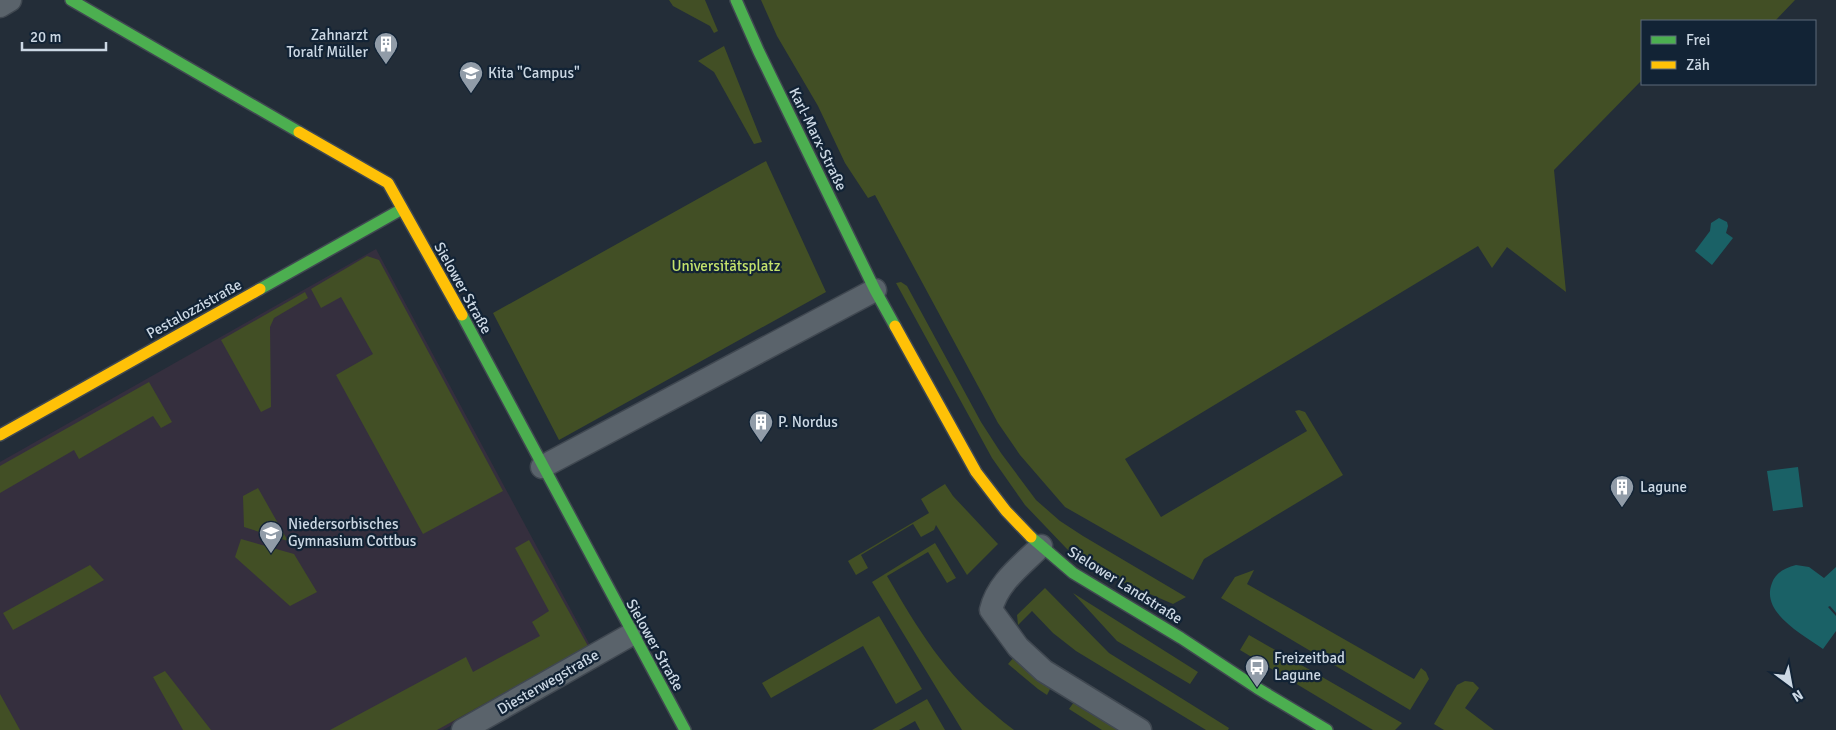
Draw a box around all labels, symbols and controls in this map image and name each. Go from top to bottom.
scale bar [22,20,106,52]
legend [1641,20,1816,85]
place label: Zahnarzt Toralf Müller [287,26,368,61]
text: 20 m [30,28,61,46]
building icon: Zahnarzt Toralf Müller [373,31,399,65]
text: Frei [1686,31,1710,49]
text: Zäh [1686,56,1710,74]
school or university icon: Kita "Campus" [458,60,484,94]
place label: Kita "Campus" [488,64,580,82]
street label: Karl-Marx-Straße [785,85,851,193]
street label: Sielower Straße [430,239,496,337]
park label: Universitätsplatz [672,257,781,275]
street label: Pestalozzistraße [143,275,245,343]
building icon: P. Nordus [748,409,774,443]
place label: P. Nordus [778,413,838,431]
building icon: Lagune [1609,474,1635,508]
place label: Lagune [1640,478,1687,496]
place label: Niedersorbisches Gymnasium Cottbus [288,515,417,550]
school or university icon: Niedersorbisches Gymnasium Cottbus [258,520,284,554]
street label: Sielower Landstraße [1064,542,1186,628]
street label: Sielower Straße [622,596,688,694]
street label: Diesterwegstraße [494,646,602,718]
place label: Freizeitbad Lagune [1274,649,1345,684]
bus stop icon: Freizeitbad Lagune [1244,654,1270,688]
north arrow [1766,660,1816,710]
text: N [1789,686,1806,705]

